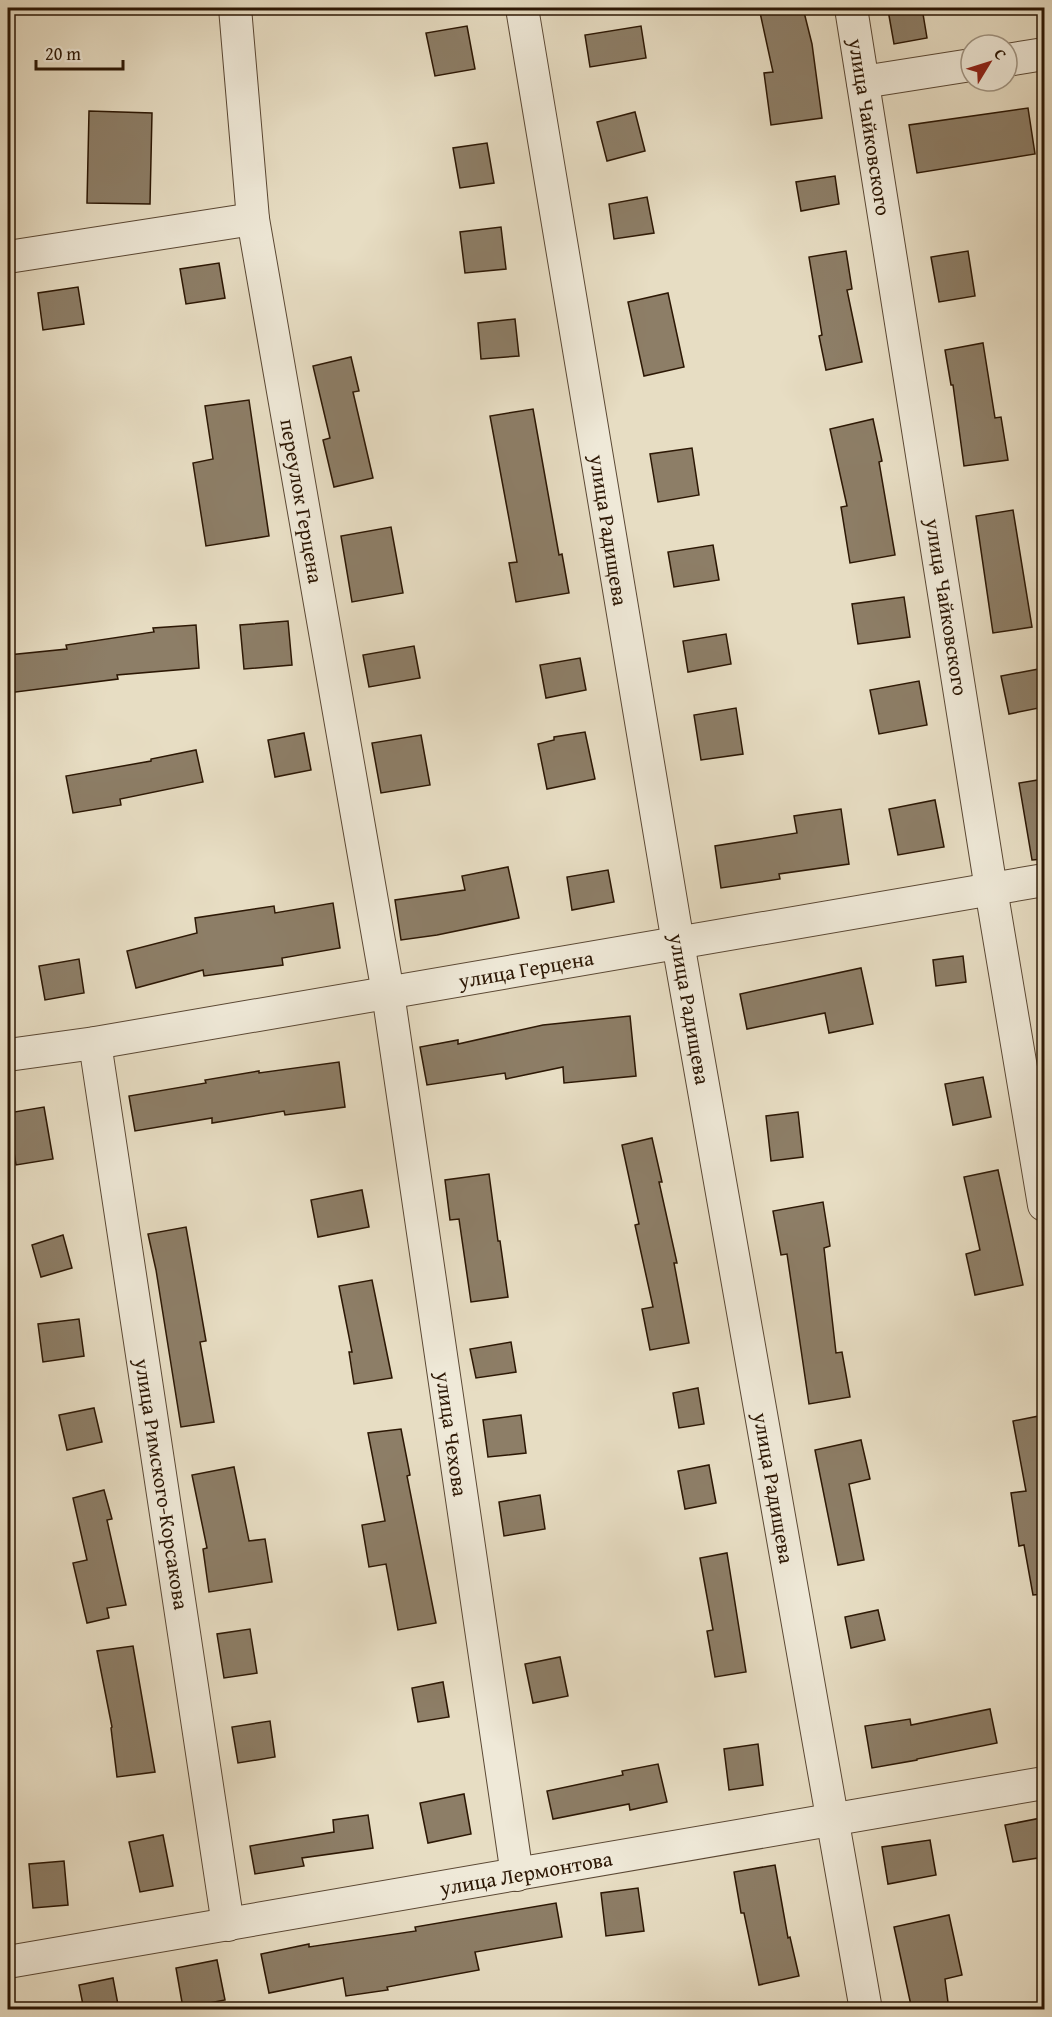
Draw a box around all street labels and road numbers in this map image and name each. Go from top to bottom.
street label: улица Чайковского [841,35,899,218]
street label: переулок Герцена [272,416,332,586]
street label: улица Радищева [582,451,636,608]
street label: улица Чайковского [918,515,976,698]
street label: улица Радищева [661,930,719,1087]
street label: улица Герцена [455,942,596,996]
street label: улица Римского-Корсакова [127,1355,197,1612]
street label: улица Чехова [428,1369,476,1498]
street label: улица Радищева [745,1409,803,1566]
street label: улица Лермонтова [436,1843,615,1904]

